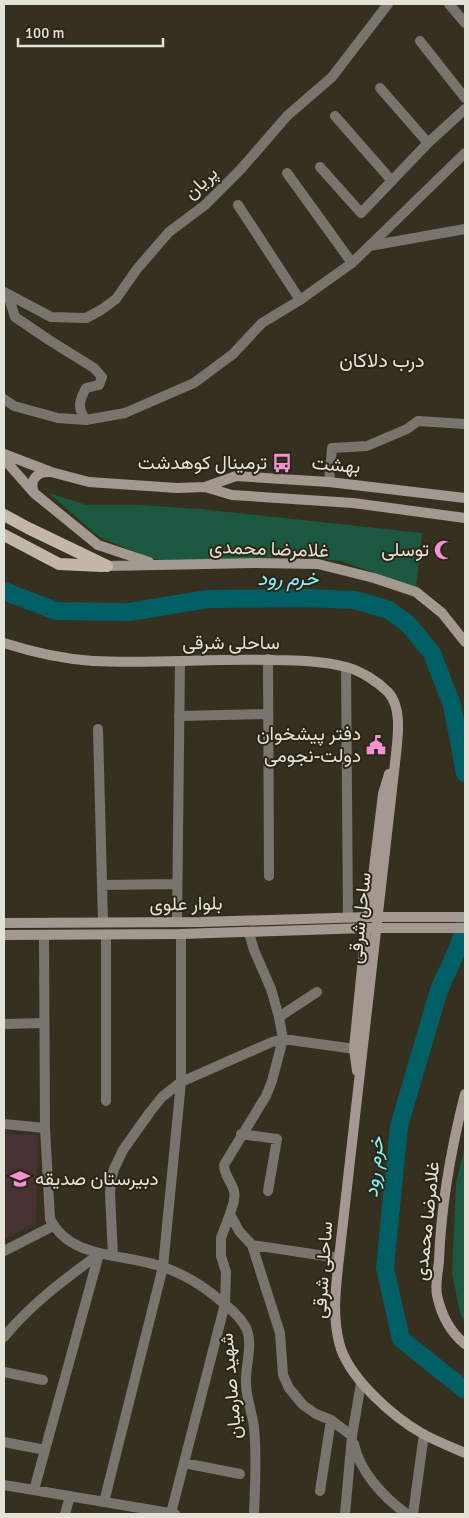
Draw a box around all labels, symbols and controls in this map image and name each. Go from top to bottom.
scale bar [18,15,162,47]
text: 100 m [25,24,65,42]
street label: پریان [179,161,224,205]
district label: درب دلاکان [339,348,425,373]
place label: ترمینال کوهدشت [138,451,267,475]
street label: بهشت [311,451,361,479]
bus stop icon: ترمینال کوهدشت [271,452,293,474]
street label: غلامرضا محمدی [209,535,329,563]
place label: توسلی [381,538,429,562]
mosque icon: توسلی [433,539,455,561]
water label: خرم رود [258,566,319,592]
street label: ساحلی شرقی [182,631,280,655]
place label: دفتر پیشخوان دولت-نجومی [257,722,361,768]
public building icon: دفتر پیشخوان دولت-نجومی [365,734,387,756]
street label: ساحل شرقی [343,871,377,965]
street label: بلوار علوی [149,891,223,917]
water label: خرم رود [358,1135,391,1199]
street label: غلامرضا محمدی [409,1160,445,1282]
place label: دبیرستان صدیقه [35,1167,159,1191]
school or university icon: دبیرستان صدیقه [9,1168,31,1190]
street label: ساحلی شرقی [308,1221,338,1319]
street label: شهید صارمیان [214,1332,248,1440]

